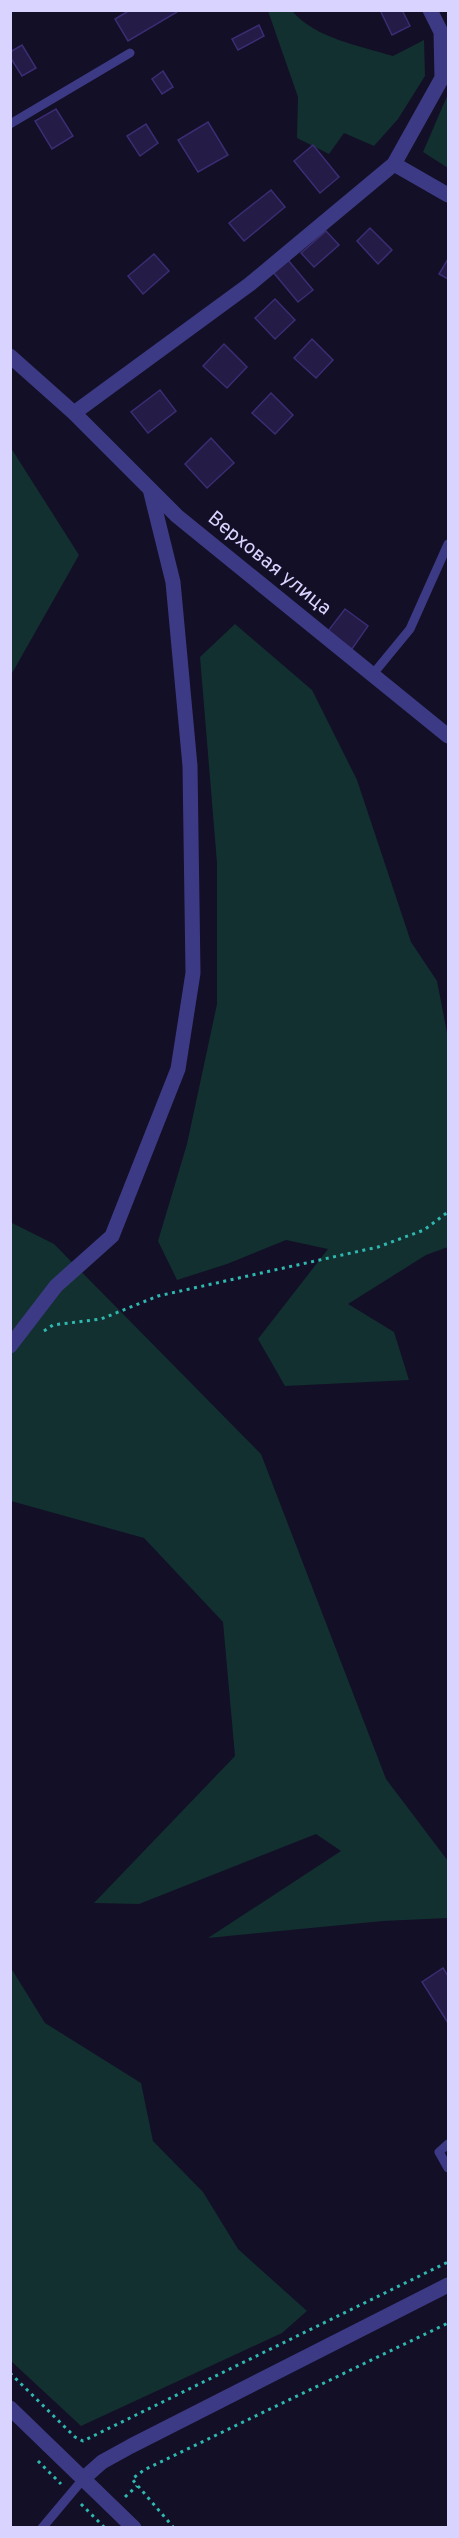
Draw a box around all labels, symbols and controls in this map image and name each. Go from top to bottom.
street label: Верховая улица [202,506,336,622]

